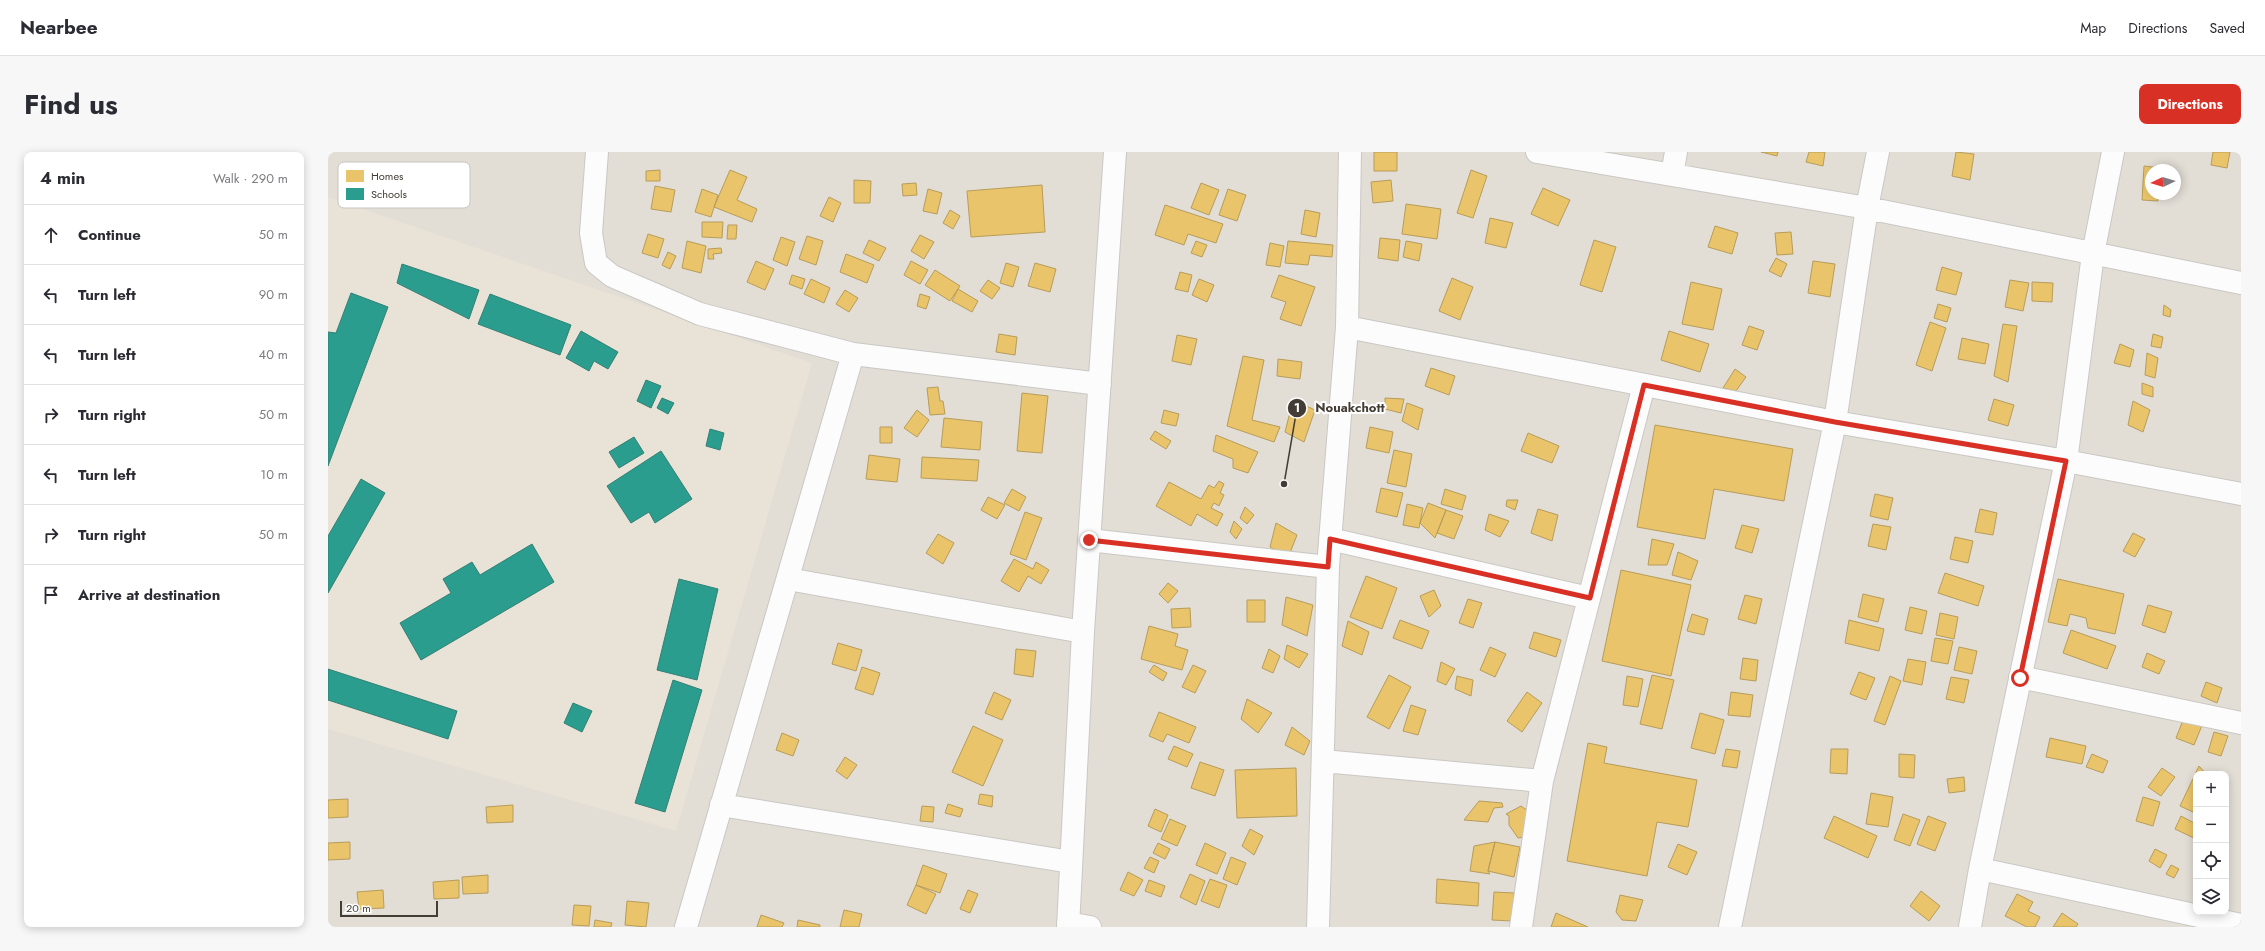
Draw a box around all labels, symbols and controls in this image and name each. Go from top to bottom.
text: Nearbee [20,14,98,41]
text: Map [2080,18,2106,38]
text: Directions [2128,18,2188,38]
text: Saved [2210,18,2245,38]
text: Find us [24,84,118,125]
button: Directions [2139,84,2241,124]
legend [338,162,470,208]
north arrow [2145,164,2181,200]
text: 4 min [40,166,85,190]
text: Homes [371,168,404,184]
text: Walk · 290 m [213,169,288,188]
text: Schools [371,186,408,202]
icon: ahead [40,224,62,246]
text: Continue [78,224,141,246]
text: 50 m [259,225,288,244]
icon: left [40,284,62,306]
text: Turn left [78,284,136,306]
text: 90 m [259,285,288,304]
icon: left [40,344,62,366]
text: Turn left [78,344,136,366]
text: 40 m [259,345,288,364]
callout: Nouakchott [1287,395,1393,420]
text: Nouakchott [1315,398,1386,417]
text: 1 [1294,399,1300,417]
icon: right [40,404,62,426]
text: Turn right [78,404,146,426]
text: 50 m [259,405,288,424]
icon: left [40,464,62,486]
text: Turn left [78,464,136,486]
text: 10 m [260,465,288,484]
icon: right [40,524,62,546]
text: Turn right [78,524,146,546]
text: 50 m [259,525,288,544]
route end [1080,531,1098,549]
icon: arrive [40,584,62,606]
text: Arrive at destination [78,584,220,606]
route start [2011,669,2029,687]
map controls [2193,771,2229,915]
button: + [2193,771,2229,807]
button: − [2193,807,2229,843]
button: locate [2193,843,2229,879]
button: layers [2193,879,2229,915]
scale bar [340,899,438,918]
text: 20 m [346,900,371,916]

